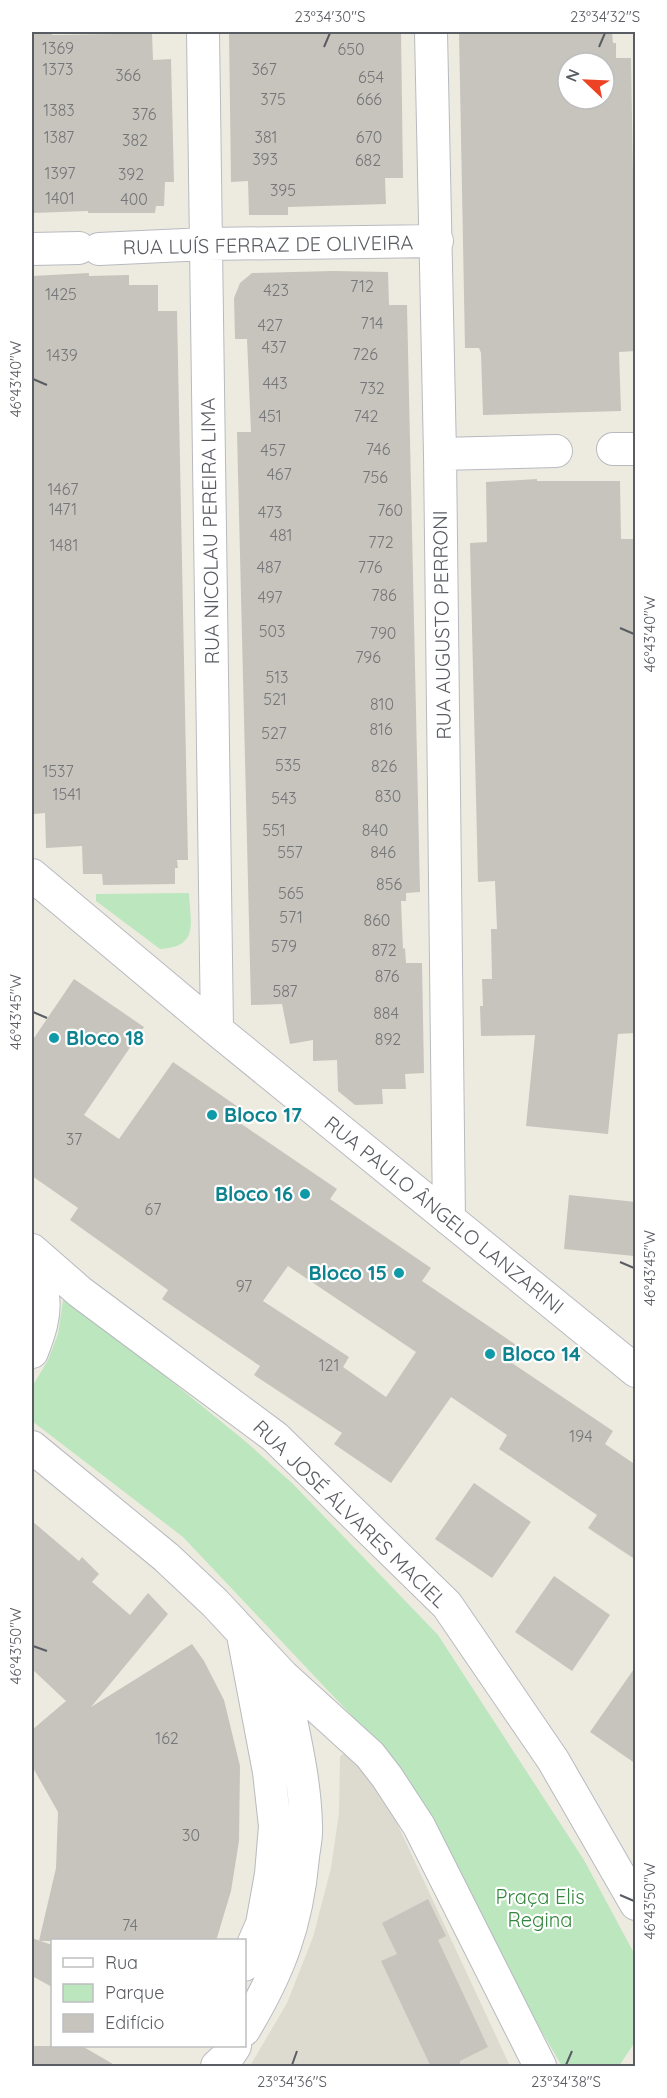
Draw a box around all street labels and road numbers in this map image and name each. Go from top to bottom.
street label: RUA LUÍS FERRAZ DE OLIVEIRA [122,229,414,260]
street label: RUA NICOLAU PEREIRA LIMA [195,397,224,665]
street label: RUA AUGUSTO PERRONI [427,510,456,740]
street label: RUA PAULO ÂNGELO LANZARINI [319,1110,569,1319]
street label: RUA JOSÉ ÁLVARES MACIEL [248,1414,453,1613]

